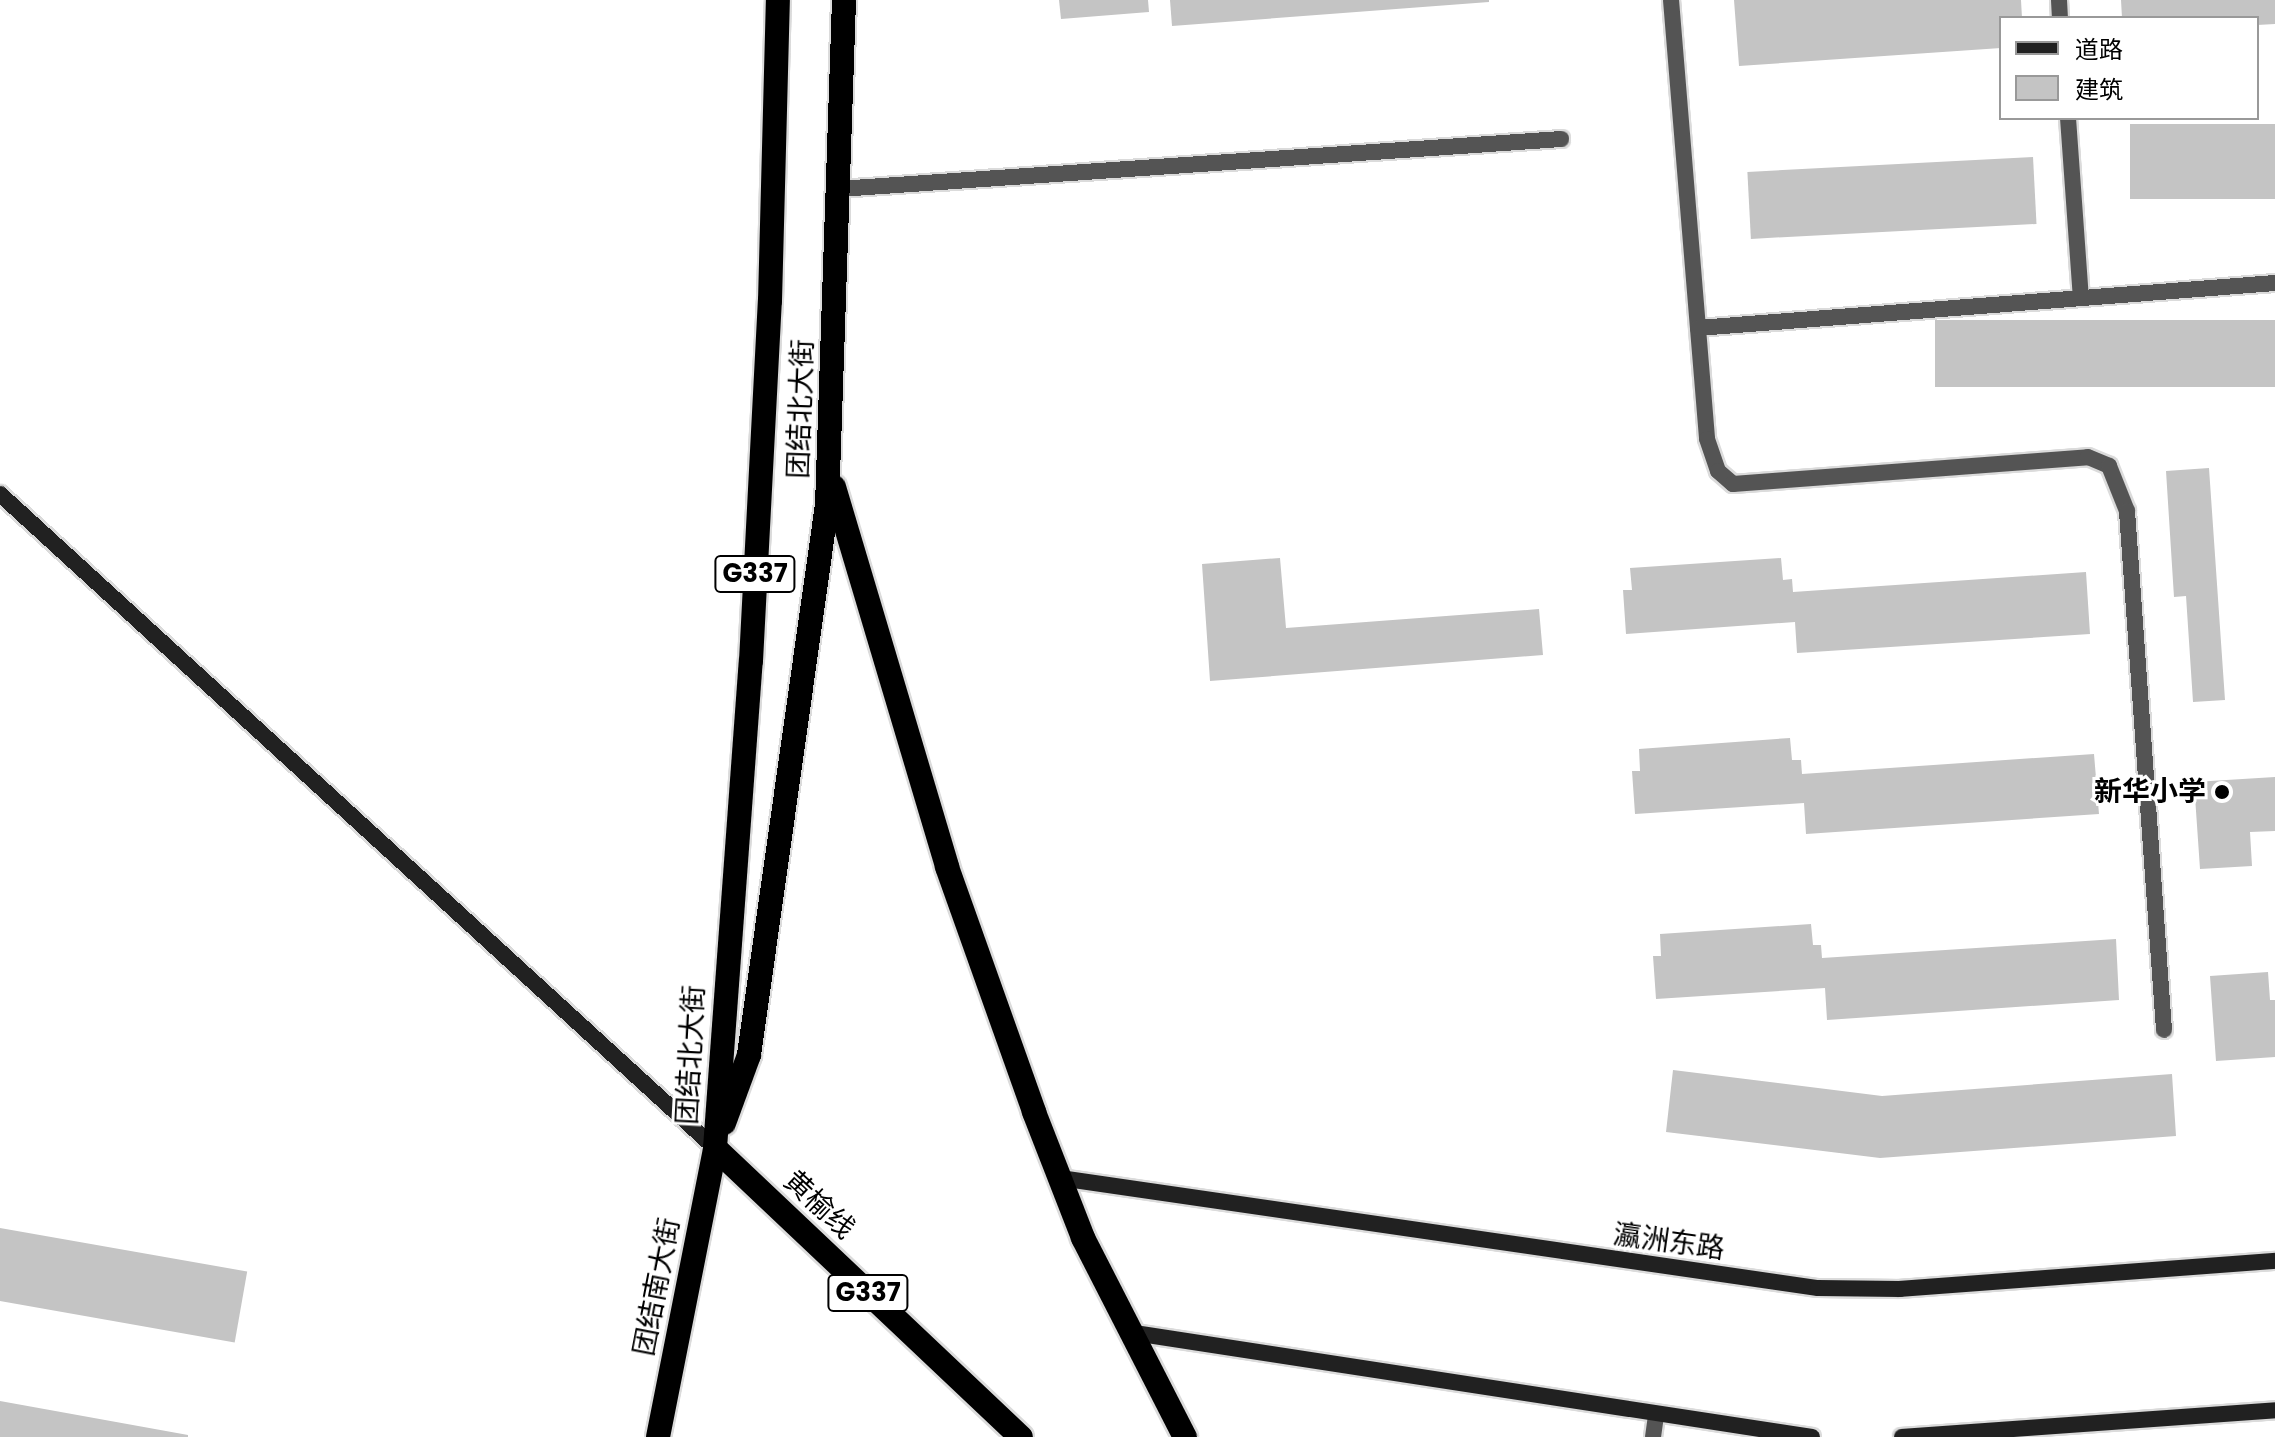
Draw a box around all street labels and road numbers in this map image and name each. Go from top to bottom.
street label: 团结北大街 [782,338,820,480]
road number: G337 [713,552,797,596]
street label: 团结北大街 [671,984,711,1126]
street label: 黄榆线 [777,1164,861,1246]
street label: 团结南大街 [627,1215,687,1359]
street label: 瀛洲东路 [1611,1218,1727,1266]
road number: G337 [826,1271,910,1315]

